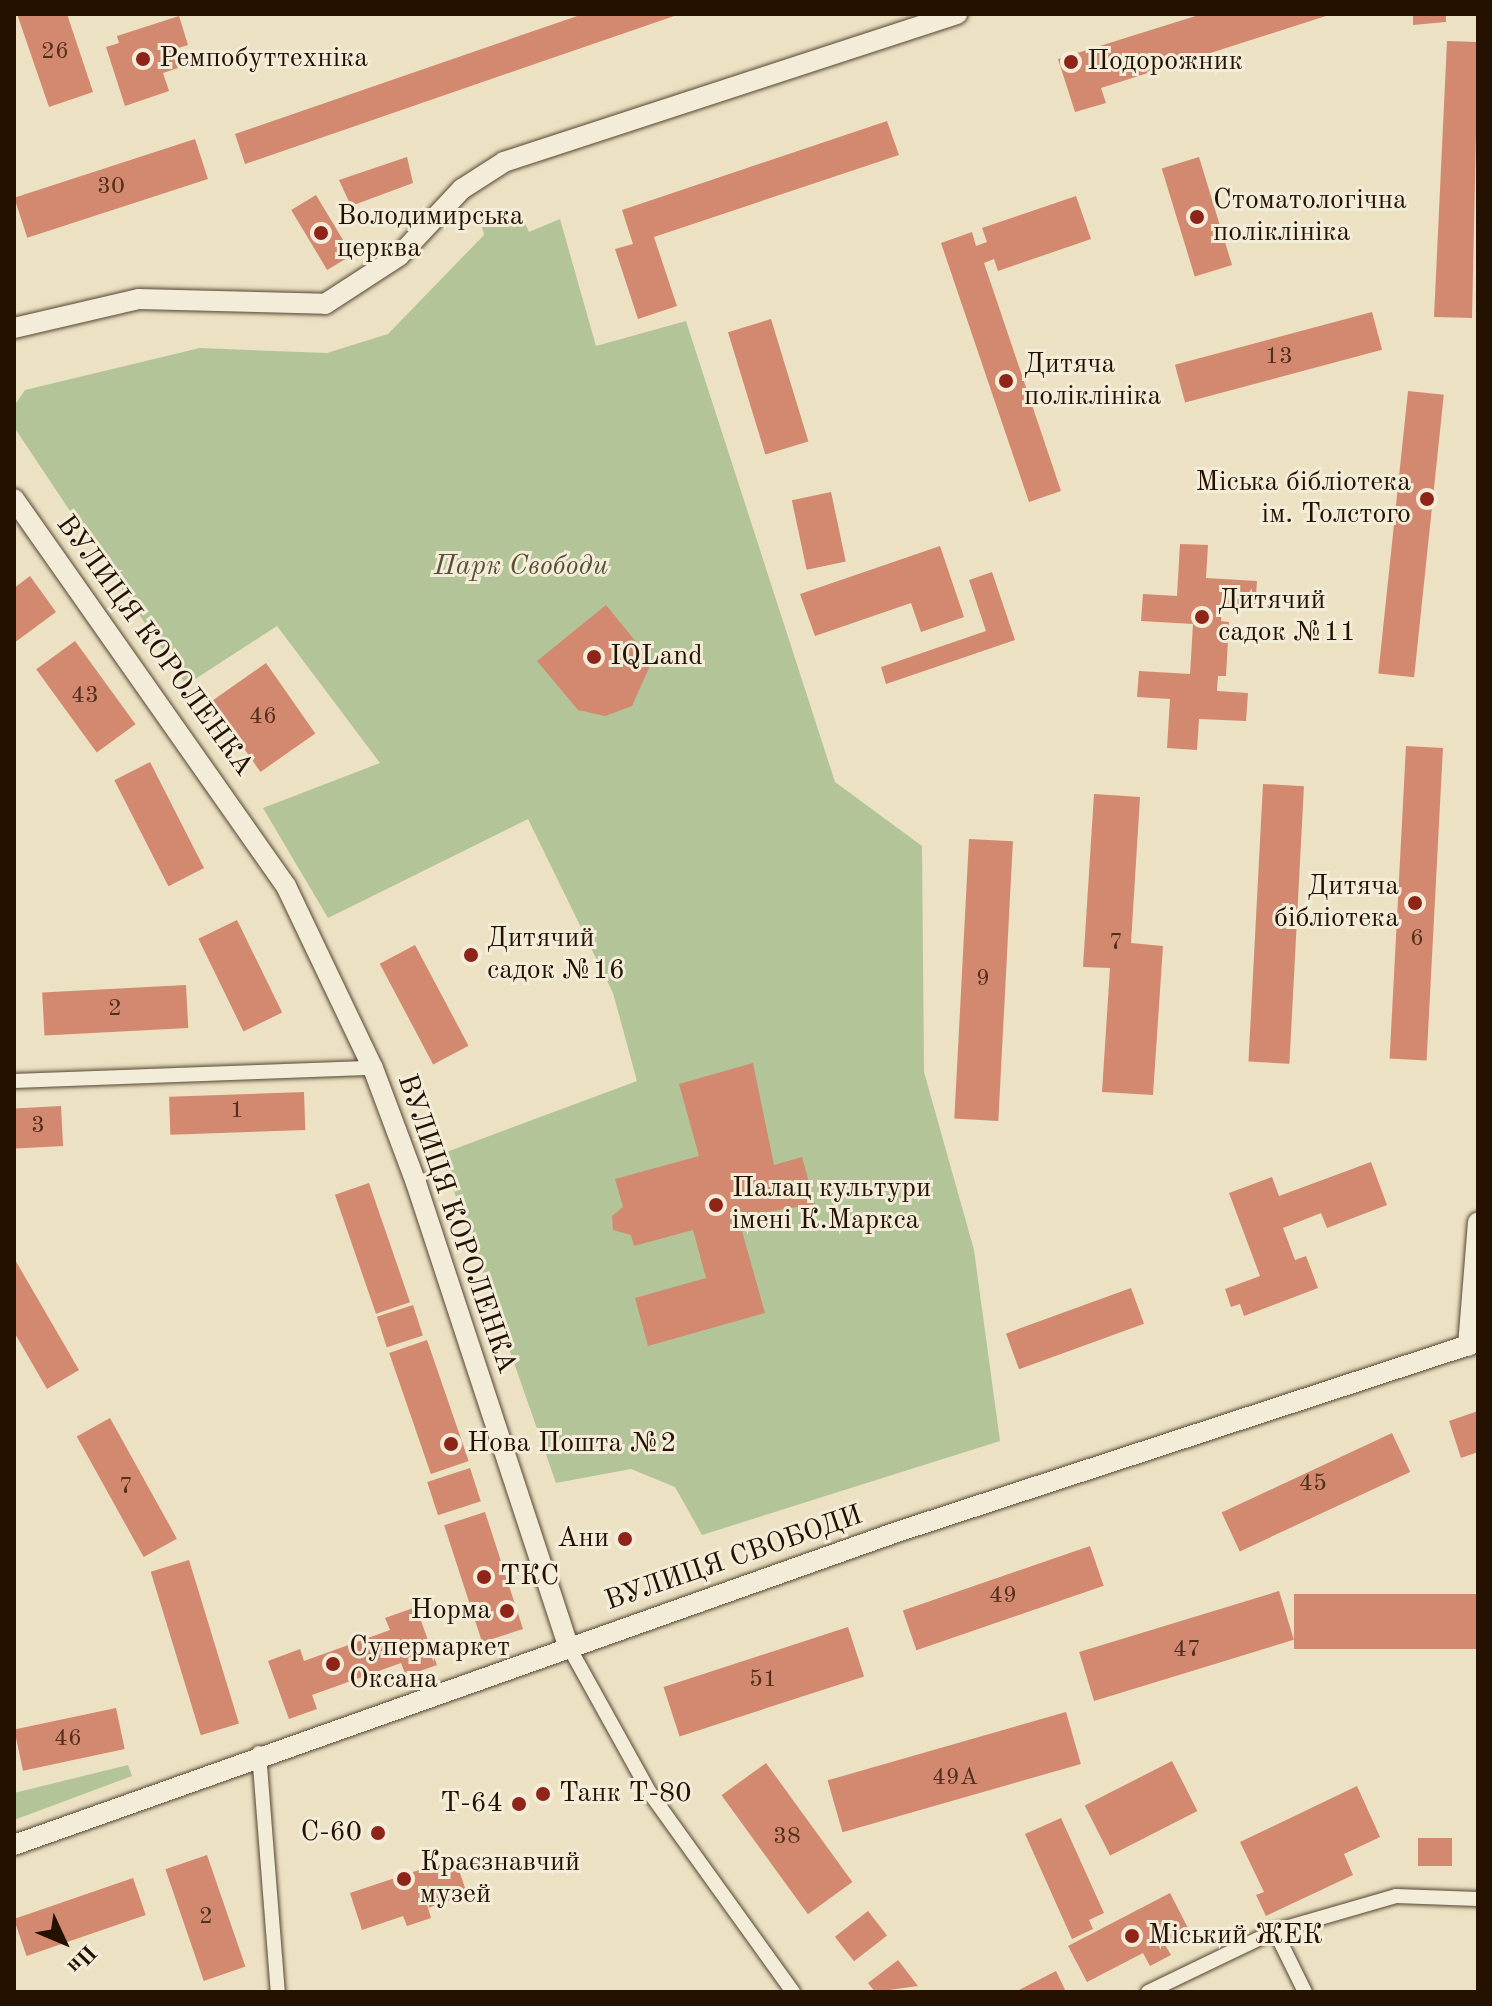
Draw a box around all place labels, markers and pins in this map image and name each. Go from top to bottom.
place label: Ремпобуттехніка [159,42,368,76]
place label: Подорожник [1087,45,1243,79]
marker: Ремпобуттехніка [134,50,152,68]
marker: Подорожник [1062,53,1080,71]
place label: Стоматологічна поліклініка [1213,184,1407,250]
place label: Володимирська церква [337,200,524,266]
marker: Стоматологічна поліклініка [1188,208,1206,226]
marker: Володимирська церква [312,224,330,242]
place label: Дитяча поліклініка [1024,348,1161,414]
marker: Дитяча поліклініка [995,370,1017,392]
place label: Міська бібліотека ім. Толстого [1196,466,1411,532]
marker: Міська бібліотека ім. Толстого [1418,490,1436,508]
place label: Дитячий садок №11 [1218,584,1356,650]
marker: Дитячий садок №11 [1193,608,1211,626]
place label: IQLand [610,640,703,674]
marker: IQLand [585,648,603,666]
place label: Дитяча бібліотека [1274,870,1399,936]
marker: Дитяча бібліотека [1406,894,1424,912]
place label: Дитячий садок №16 [487,922,625,988]
marker: Дитячий садок №16 [462,946,480,964]
place label: Палац культури імені К.Маркса [732,1172,931,1238]
marker: Палац культури імені К.Маркса [707,1196,725,1214]
place label: Нова Пошта №2 [467,1427,676,1461]
marker: Нова Пошта №2 [442,1435,460,1453]
place label: Ани [557,1522,609,1556]
marker: Ани [616,1530,634,1548]
place label: ТКС [500,1560,559,1594]
marker: ТКС [475,1568,493,1586]
place label: Норма [411,1594,491,1628]
marker: Норма [498,1602,516,1620]
place label: Супермаркет Оксана [349,1631,510,1697]
marker: Супермаркет Оксана [324,1655,342,1673]
place label: Танк Т-80 [559,1777,691,1811]
marker: Танк Т-80 [534,1785,552,1803]
place label: Т-64 [440,1787,503,1821]
marker: Т-64 [510,1795,528,1813]
place label: С-60 [300,1816,362,1850]
marker: С-60 [369,1824,387,1842]
place label: Краєзнавчий музей [420,1846,580,1912]
marker: Краєзнавчий музей [395,1870,413,1888]
place label: Міський ЖЕК [1148,1919,1323,1953]
marker: Міський ЖЕК [1123,1927,1141,1945]

